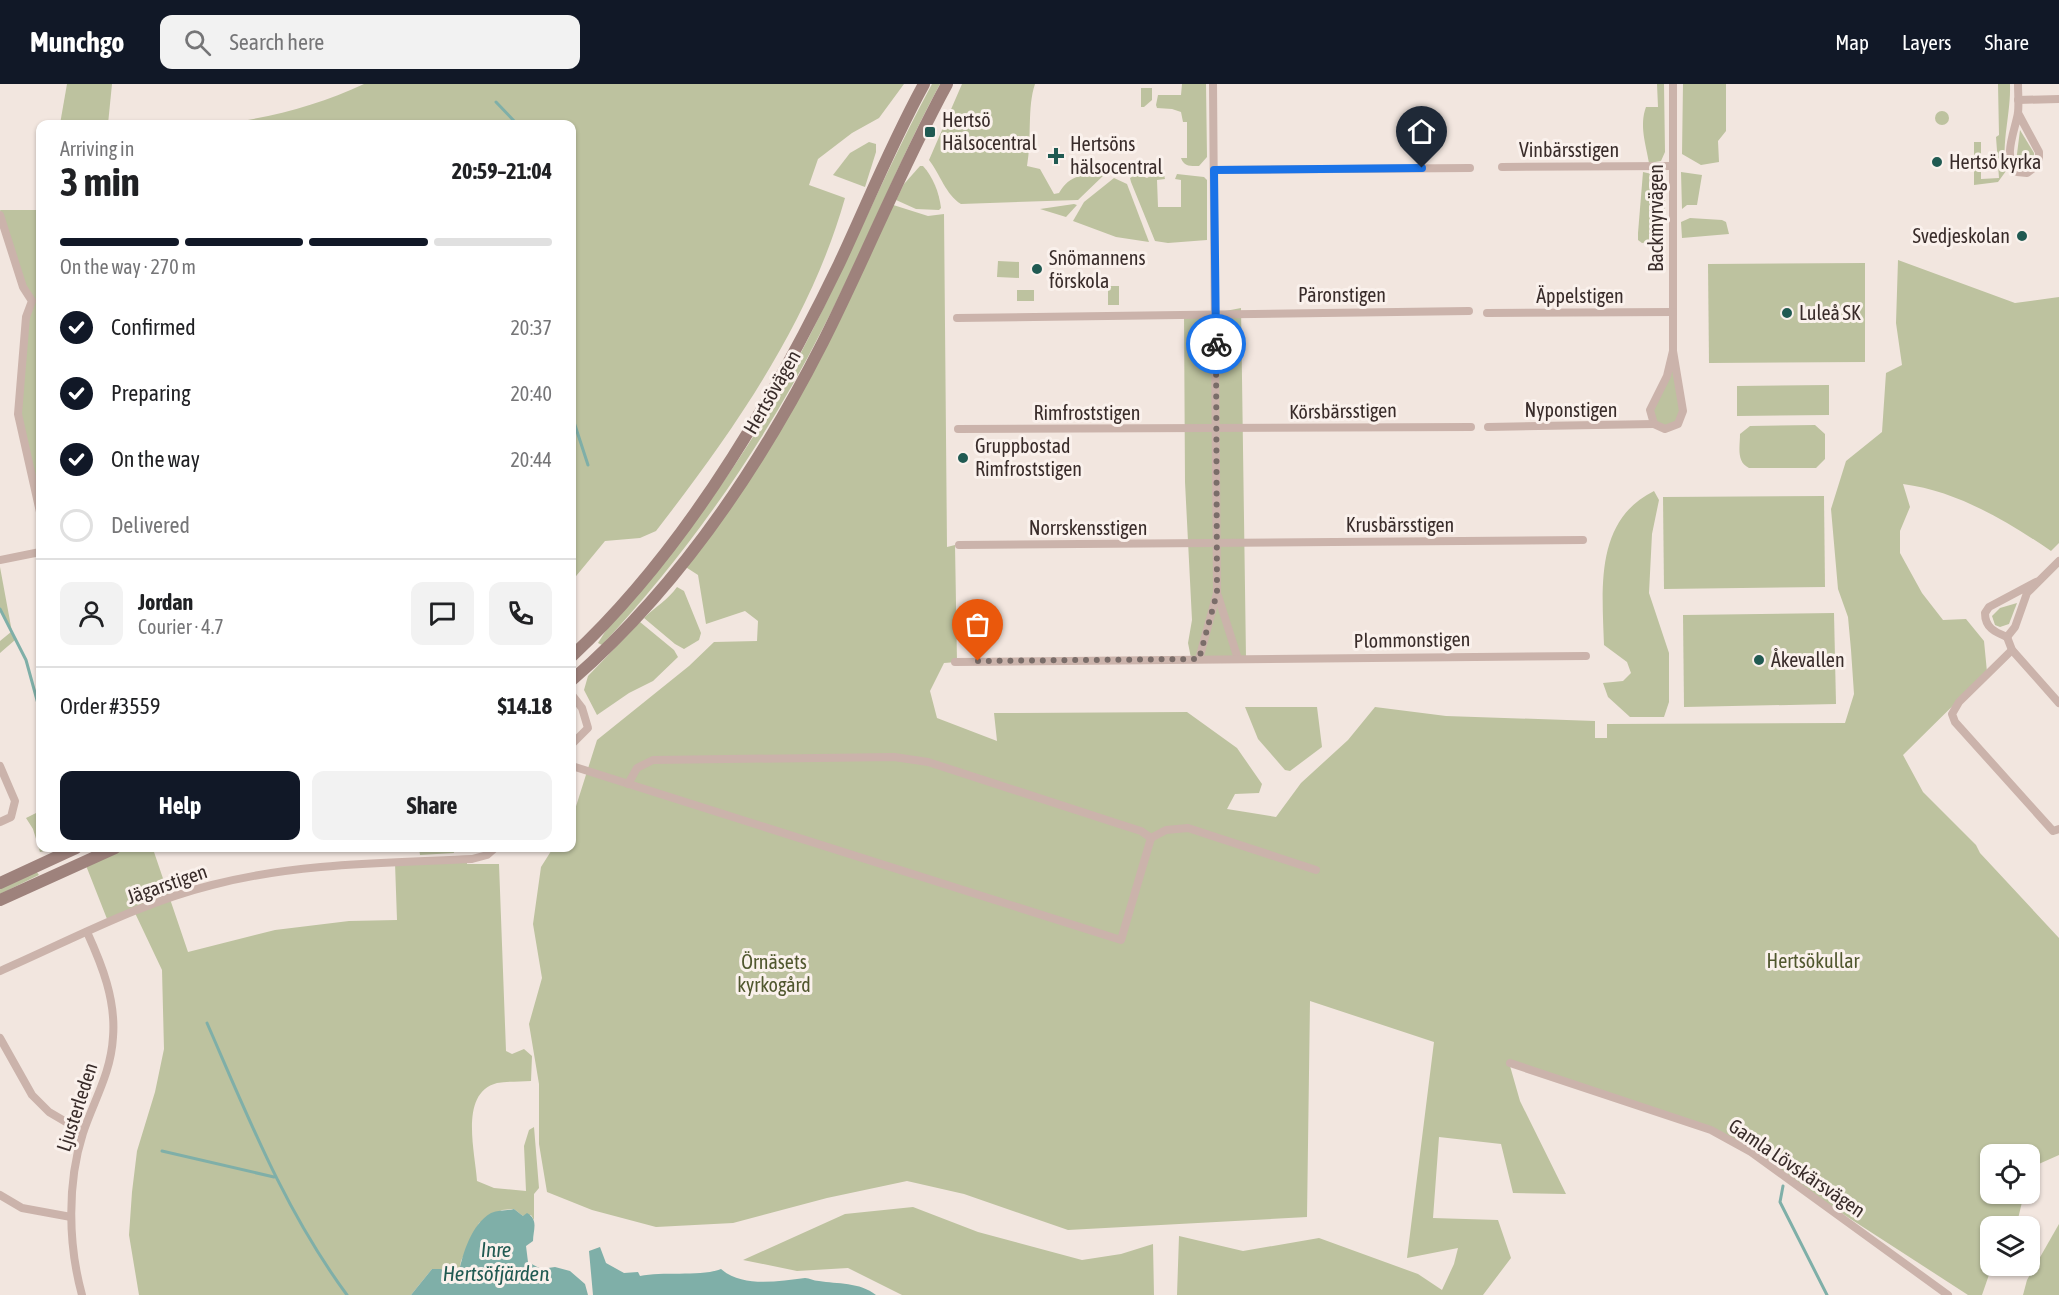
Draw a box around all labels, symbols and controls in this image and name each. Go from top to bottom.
search box [160,15,580,69]
text: Munchgo [30,26,124,58]
icon: search [181,26,214,59]
text: Search here [229,29,324,55]
text: Map [1835,30,1869,54]
text: Layers [1902,30,1952,54]
text: Share [1985,30,2029,54]
pin [1396,106,1447,168]
place label: Hertsö Hälsocentral [942,108,1037,154]
icon: home [1405,115,1438,148]
marker: Hertsö Hälsocentral [923,125,937,139]
place label: Hertsöns hälsocentral [1070,132,1163,178]
text: Arriving in [60,137,134,160]
street label: Vinbärsstigen [1519,138,1619,161]
marker: Hertsöns hälsocentral [1047,147,1065,165]
place label: Hertsö kyrka [1949,150,2041,173]
marker: Hertsö kyrka [1930,155,1944,169]
text: 20:59–21:04 [452,158,552,184]
text: 3 min [60,160,140,204]
street label: Backmyrvägen [1644,164,1667,272]
place label: Svedjeskolan [1912,224,2010,247]
marker: Svedjeskolan [2015,229,2029,243]
place label: Snömannens förskola [1049,246,1145,292]
text: On the way · 270 m [60,255,196,278]
marker: Snömannens förskola [1030,262,1044,276]
street label: Päronstigen [1298,283,1386,306]
street label: Äppelstigen [1536,284,1624,307]
place label: Luleå SK [1799,301,1861,324]
marker: Luleå SK [1780,306,1794,320]
icon: check [60,311,93,344]
text: Confirmed [111,314,196,340]
courier [1186,314,1246,374]
text: 20:37 [510,316,552,339]
icon: bike [1200,328,1233,361]
street label: Hertsövägen [738,346,805,438]
icon: check [60,377,93,410]
text: Preparing [111,380,191,406]
text: 20:40 [510,382,552,405]
street label: Körsbärsstigen [1289,398,1397,423]
street label: Nyponstigen [1524,398,1618,421]
street label: Rimfroststigen [1033,401,1141,424]
place label: Gruppbostad Rimfroststigen [975,434,1082,480]
icon: check [60,443,93,476]
text: On the way [111,446,200,472]
text: 20:44 [510,448,552,471]
marker: Gruppbostad Rimfroststigen [956,451,970,465]
text: Delivered [111,512,190,538]
street label: Krusbärsstigen [1346,513,1454,536]
street label: Norrskensstigen [1029,516,1147,539]
button: person [60,582,123,645]
button: chat [411,582,474,645]
button: phone [489,582,552,645]
text: Jordan [138,589,193,615]
pin [952,599,1003,661]
icon: bag [961,608,994,641]
text: Courier · 4.7 [138,615,224,638]
street label: Plommonstigen [1353,627,1470,652]
place label: Åkevallen [1771,648,1845,671]
marker: Åkevallen [1752,653,1766,667]
text: Order #3559 [60,693,160,719]
text: $14.18 [497,693,552,719]
button: Help [60,771,300,840]
button: Share [312,771,552,840]
street label: Jägarstigen [124,859,210,908]
park label: Hertsökullar [1767,949,1861,972]
park label: Örnäsets kyrkogård [737,950,811,996]
street label: Ljusterleden [51,1060,102,1154]
street label: Gamla Lövskärsvägen [1725,1114,1870,1222]
map controls [1980,1144,2040,1276]
button: locate [1980,1144,2040,1204]
button: layers [1980,1216,2040,1276]
water label: Inre Hertsöfjärden [443,1237,549,1285]

